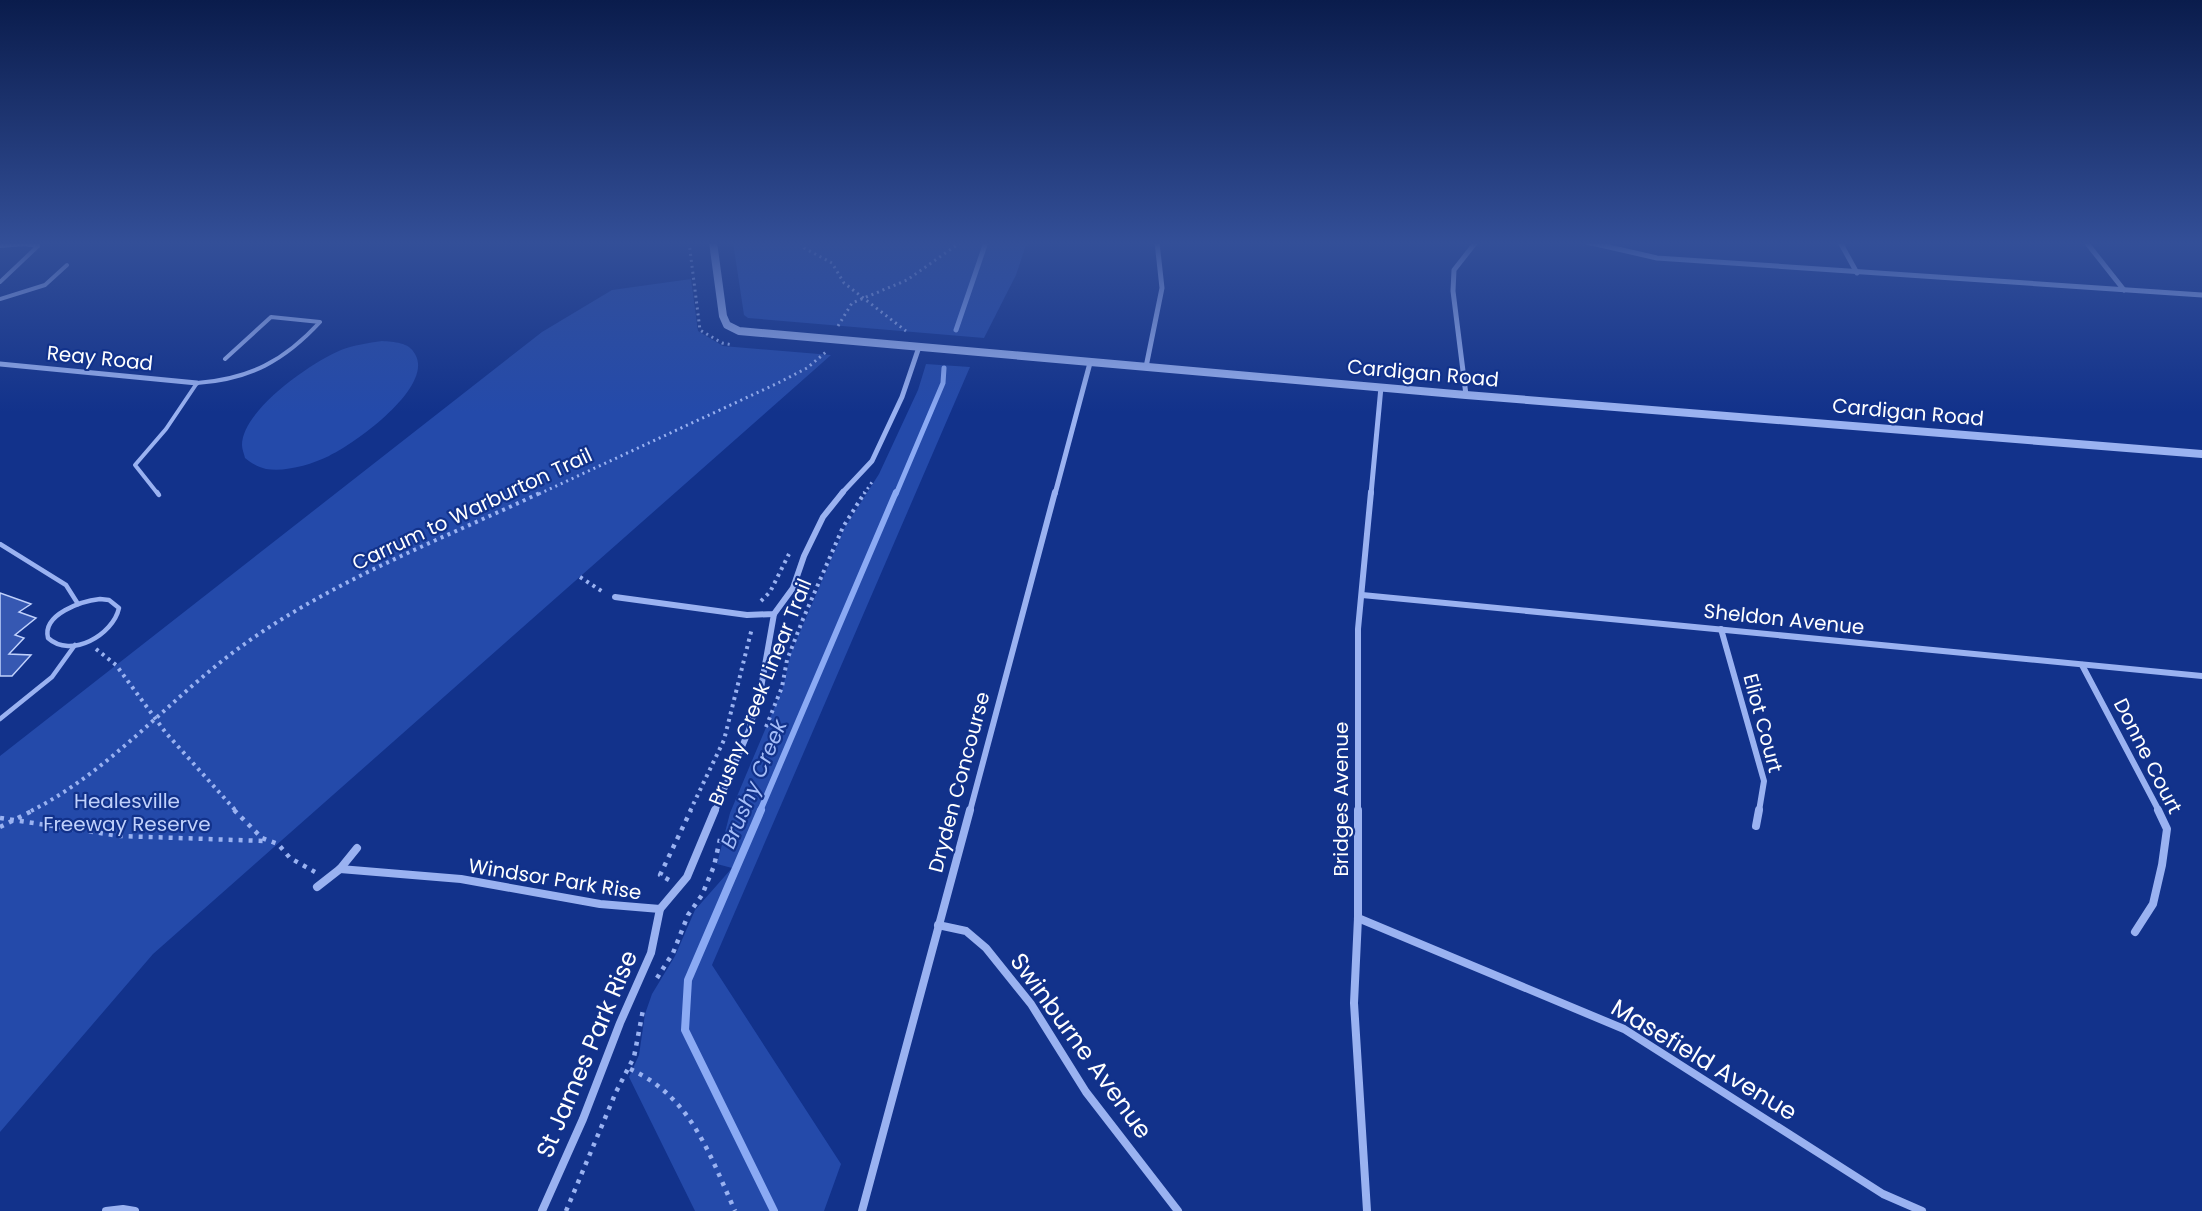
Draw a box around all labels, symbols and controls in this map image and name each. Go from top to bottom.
street label: Reay Road [45,339,155,377]
street label: Cardigan Road [1346,352,1500,394]
street label: Cardigan Road [1831,391,1985,433]
street label: Carrum to Warburton Trail [347,441,597,577]
street label: Brushy Creek Linear Trail [703,575,817,809]
street label: Sheldon Avenue [1702,597,1866,641]
street label: Eliot Court [1736,670,1790,776]
street label: Dryden Concourse [921,689,997,875]
street label: Donne Court [2107,693,2189,819]
water label: Brushy Creek [716,716,792,852]
street label: Bridges Avenue [1327,722,1355,876]
park label: Healesville Freeway Reserve [43,787,211,838]
street label: Windsor Park Rise [466,851,644,907]
street label: St James Park Rise [528,945,645,1163]
street label: Swinburne Avenue [1003,946,1160,1145]
street label: Masefield Avenue [1605,991,1803,1128]

